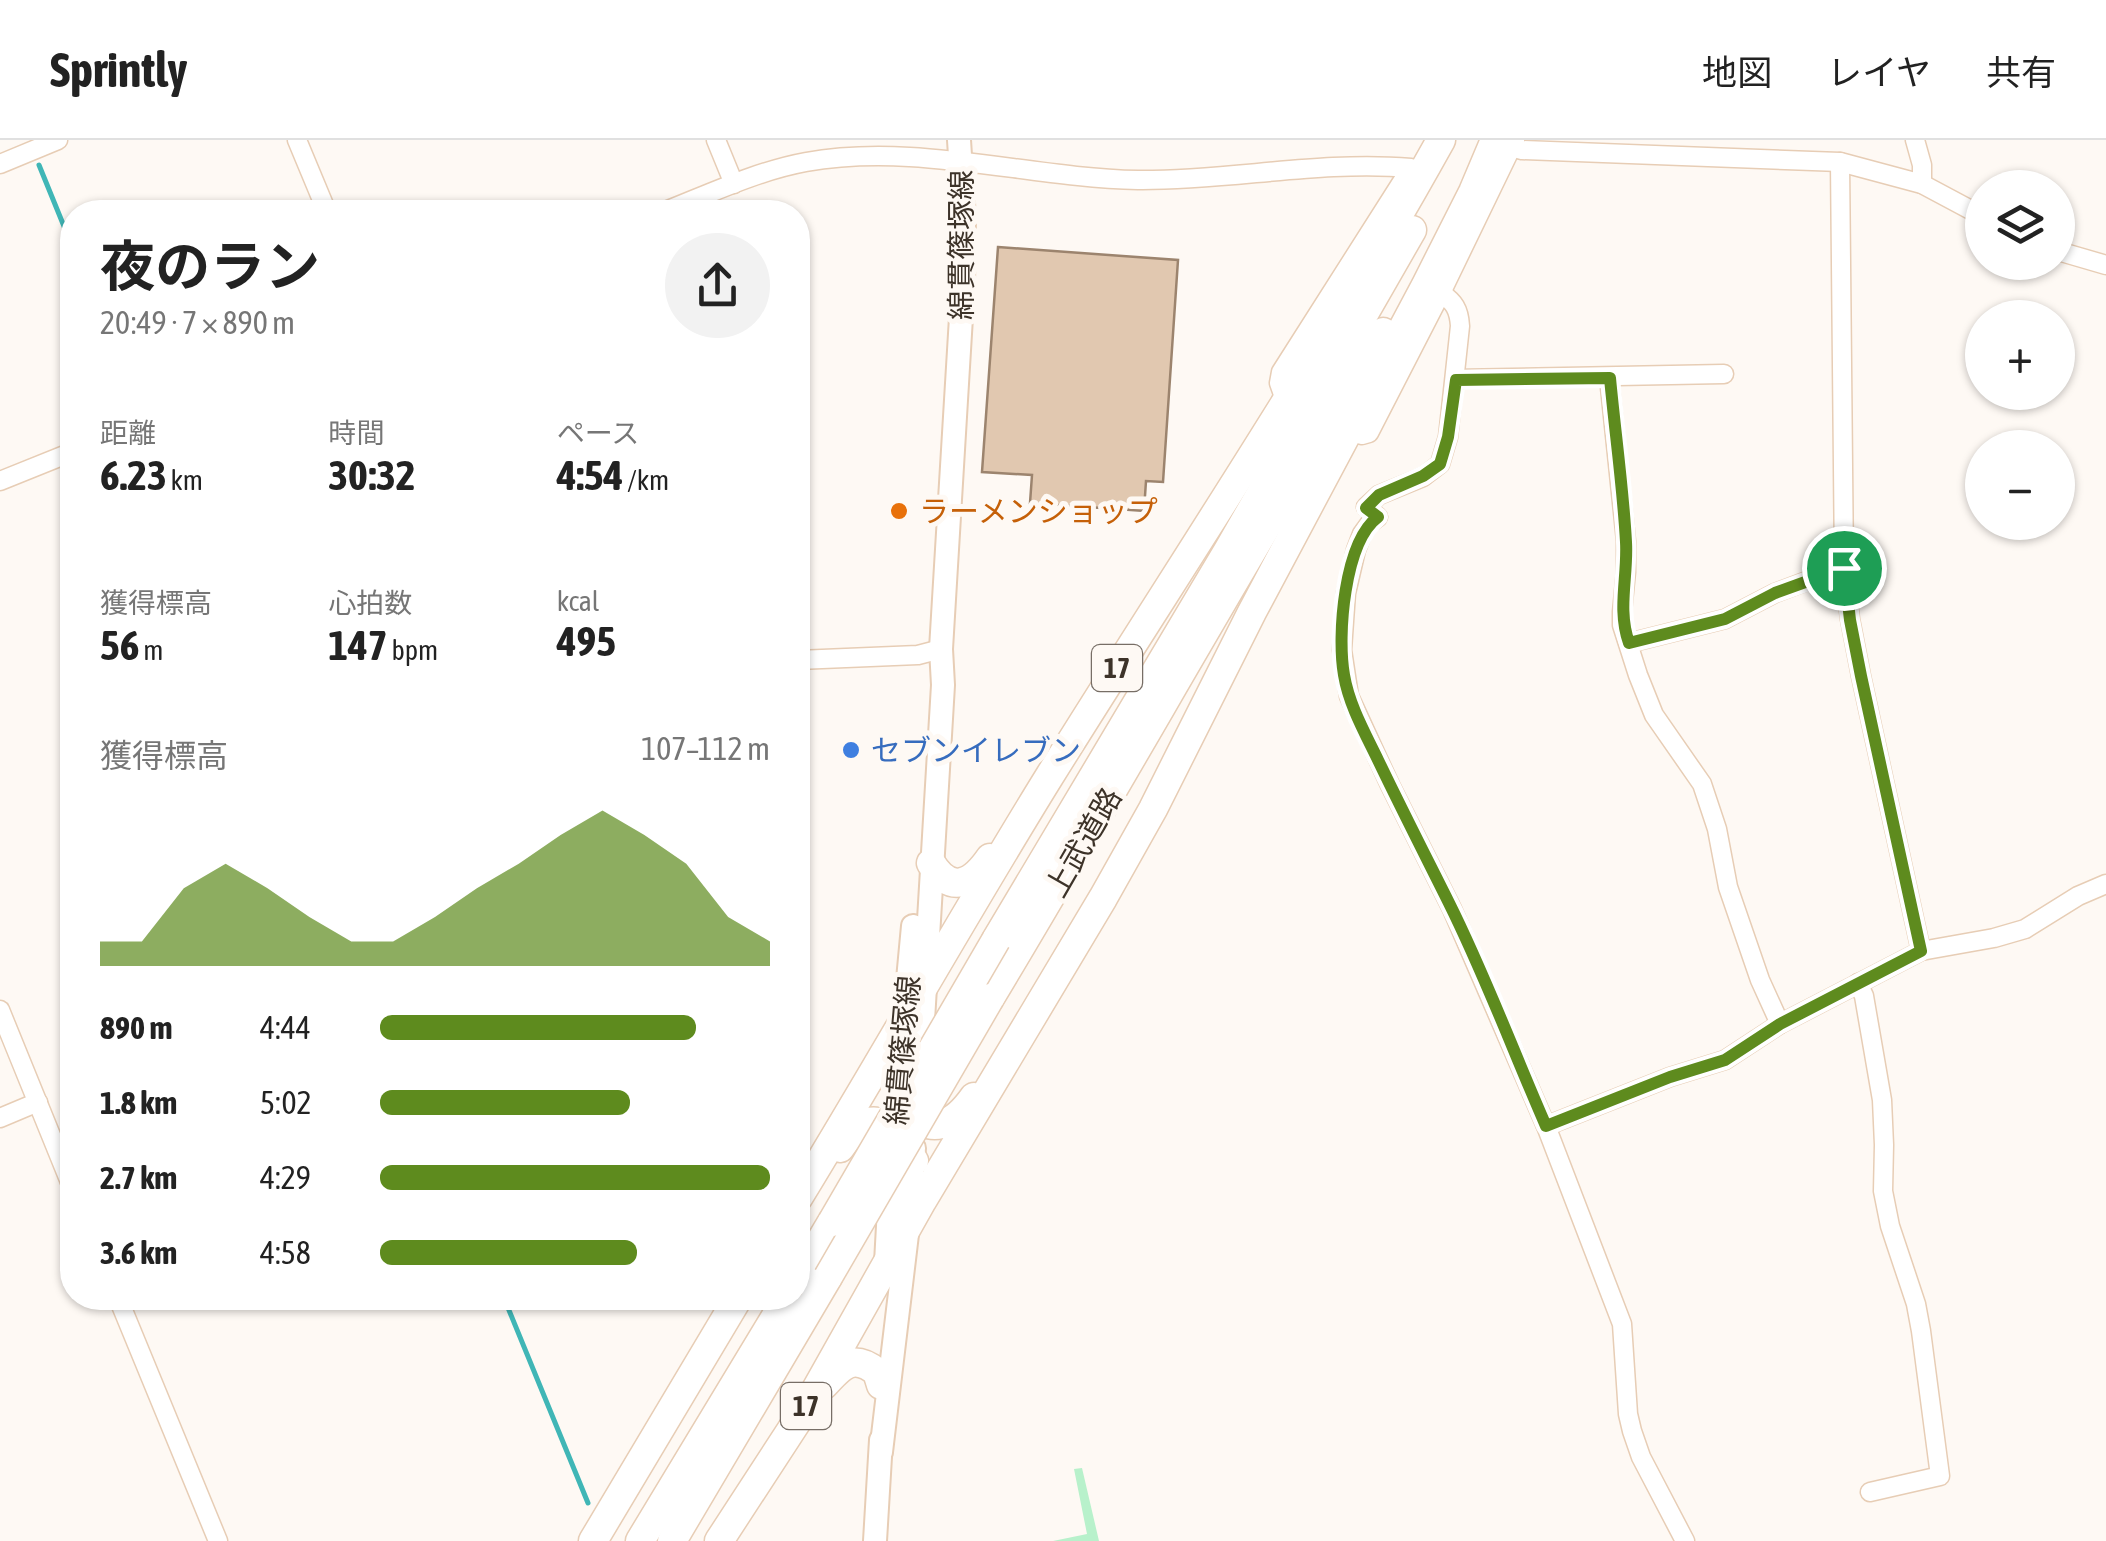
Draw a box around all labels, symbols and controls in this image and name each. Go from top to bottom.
text: Sprintly [50,42,187,97]
text: 地図 [1702,52,1772,92]
text: レイヤ [1827,52,1931,92]
text: 共有 [1986,52,2056,92]
street label: 綿貫篠塚線 [944,170,978,320]
map controls [1965,170,2075,540]
button: layers [1965,170,2075,280]
button: share [665,233,770,338]
text: 夜のラン [100,235,320,298]
button: + [1965,300,2075,410]
text: 20:49 · 7 × 890 m [100,304,295,341]
text: 距離 [100,417,156,449]
text: 時間 [328,417,384,449]
text: ペース [557,417,639,449]
button: − [1965,430,2075,540]
text: 6.23 [100,451,167,499]
text: 30:32 [328,451,416,499]
text: 4:54 [557,451,623,499]
text: km [167,464,203,496]
text: /km [623,464,669,496]
place label: ラーメンショップ [919,494,1158,528]
marker: ラーメンショップ [888,500,910,522]
pin [1802,526,1887,611]
icon: arrive [1817,541,1872,596]
text: kcal [557,585,599,617]
text: 獲得標高 [100,587,212,619]
text: 心拍数 [328,587,412,619]
text: 495 [557,617,616,665]
text: 56 [100,621,139,669]
text: 147 [328,621,388,669]
text: m [139,634,163,666]
text: bpm [388,634,438,666]
road number: 17 [1092,645,1142,691]
text: 107–112 m [641,730,770,767]
place label: セブンイレブン [871,733,1081,767]
text: 獲得標高 [100,737,228,774]
marker: セブンイレブン [840,739,862,761]
street label: 上武道路 [1038,782,1128,902]
street label: 綿貫篠塚線 [879,974,925,1126]
text: 890 m [100,1009,173,1046]
text: 4:44 [260,1009,311,1046]
text: 1.8 km [100,1084,177,1121]
text: 5:02 [260,1084,311,1121]
text: 2.7 km [100,1159,177,1196]
text: 4:29 [260,1159,311,1196]
text: 3.6 km [100,1234,177,1271]
text: 4:58 [260,1234,311,1271]
road number: 17 [781,1383,831,1429]

